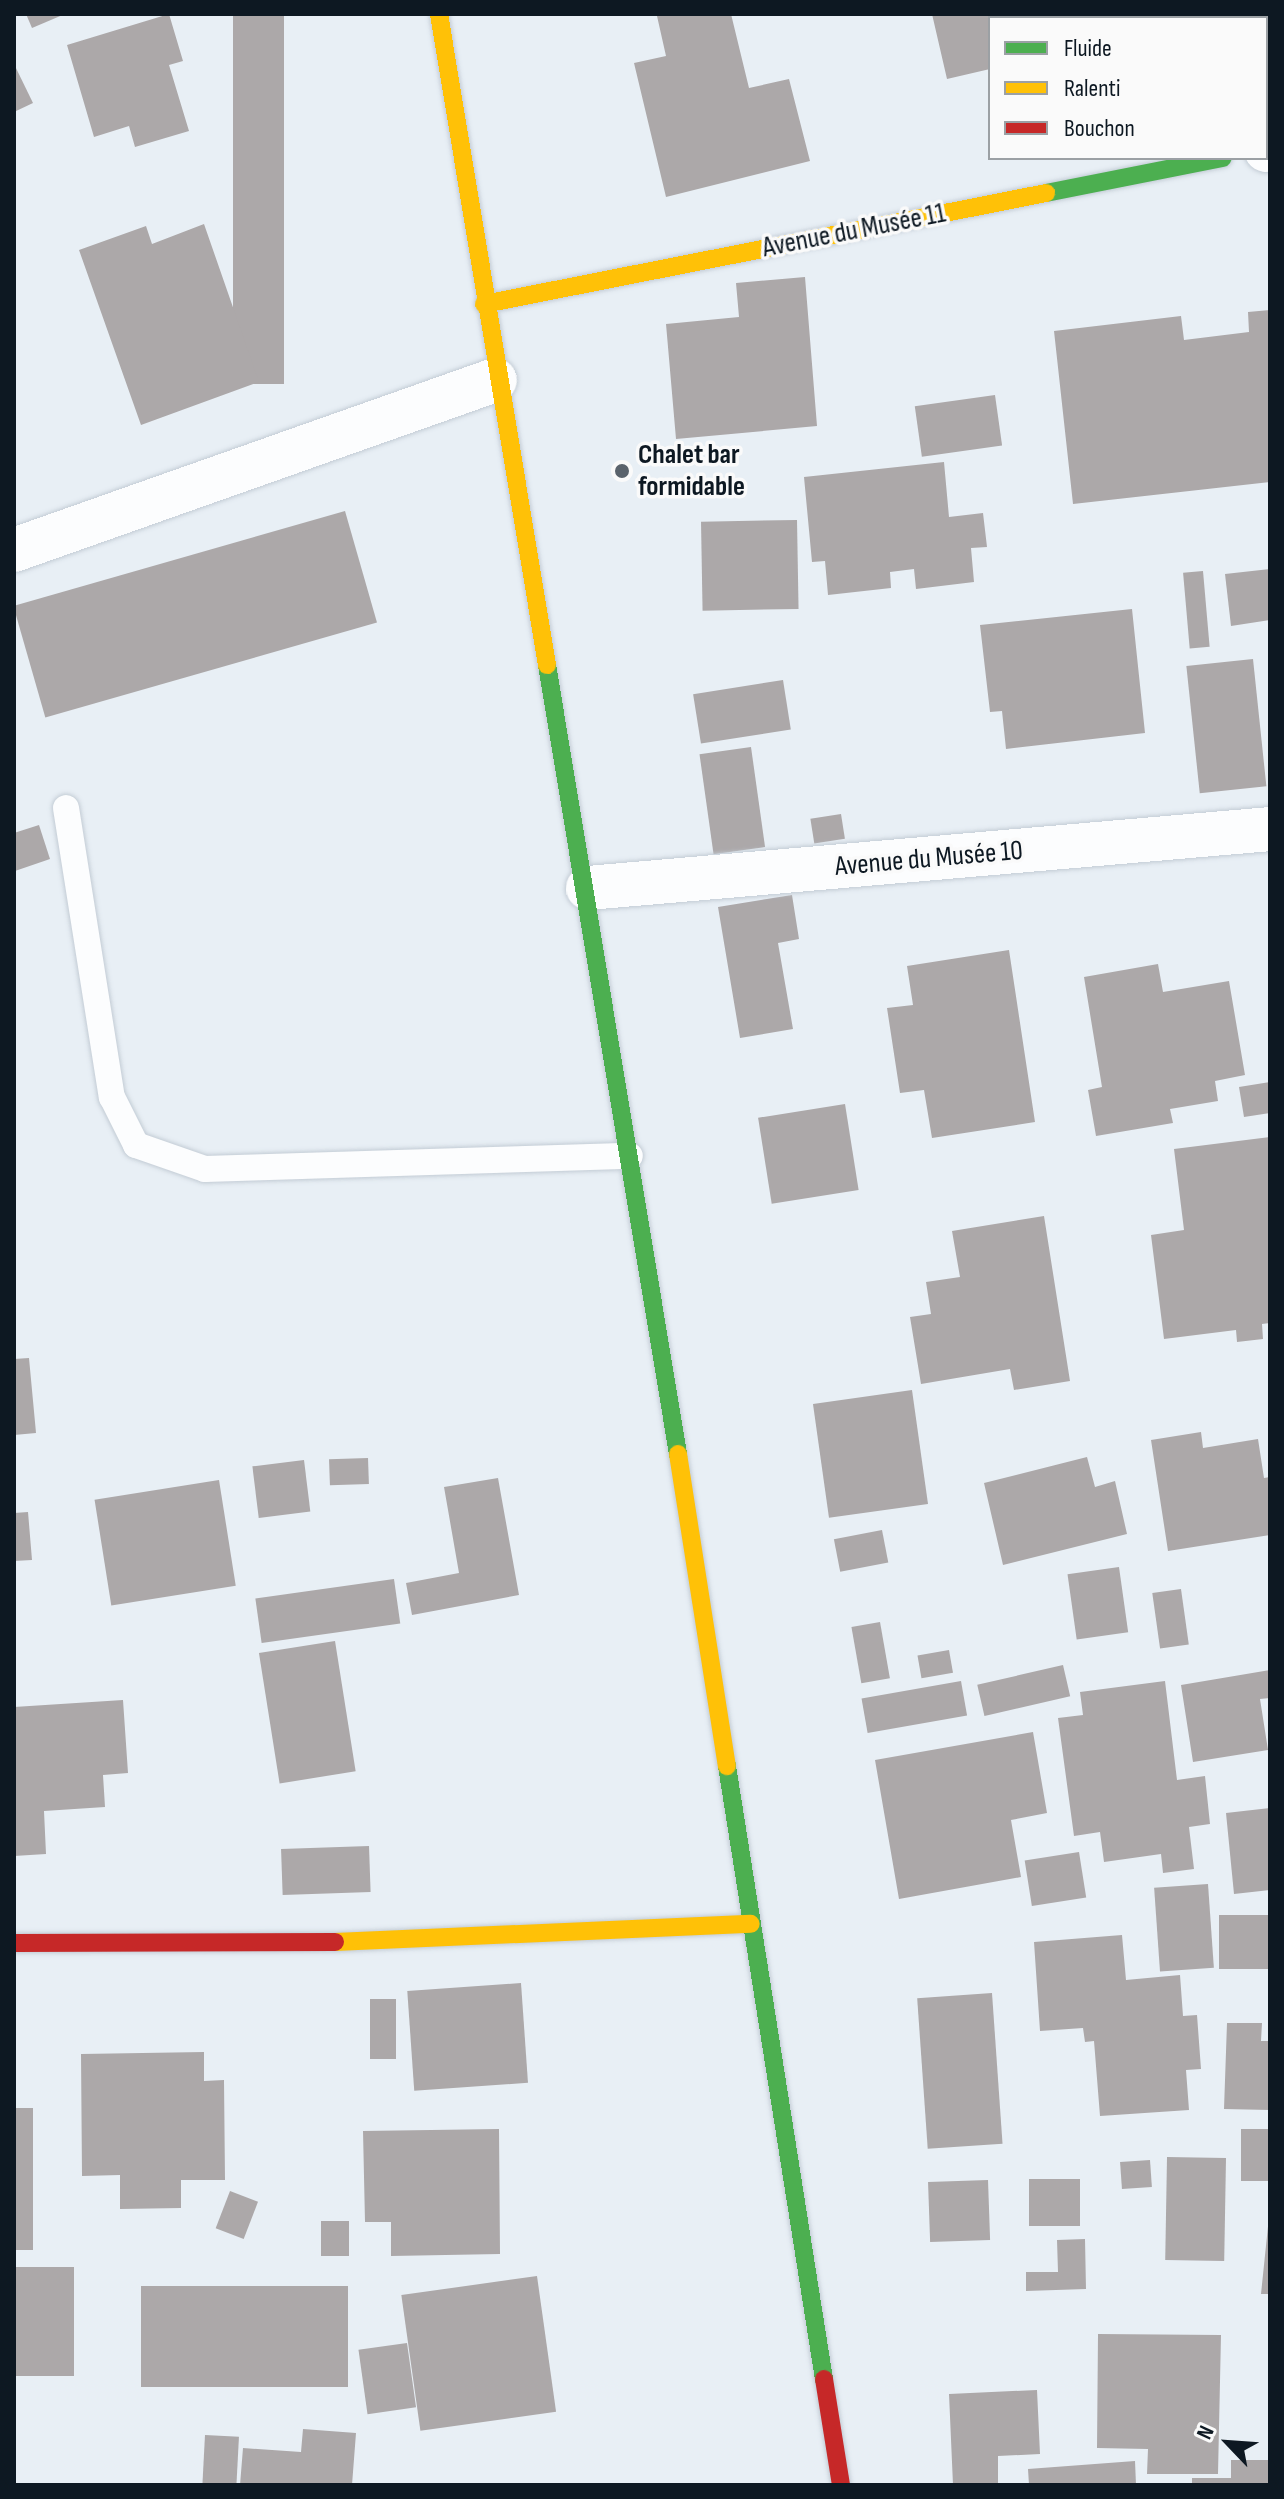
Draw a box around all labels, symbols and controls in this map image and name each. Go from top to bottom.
legend [988,16,1268,160]
text: Fluide [1064,34,1112,63]
text: Ralenti [1064,74,1120,103]
text: Bouchon [1064,114,1135,143]
street label: Avenue du Musée 11 [760,197,948,265]
place label: Chalet bar formidable [638,438,745,504]
marker: Chalet bar formidable [613,462,631,480]
street label: Avenue du Musée 10 [834,834,1024,884]
north arrow [1188,2403,1268,2483]
text: N [1191,2422,1221,2444]

